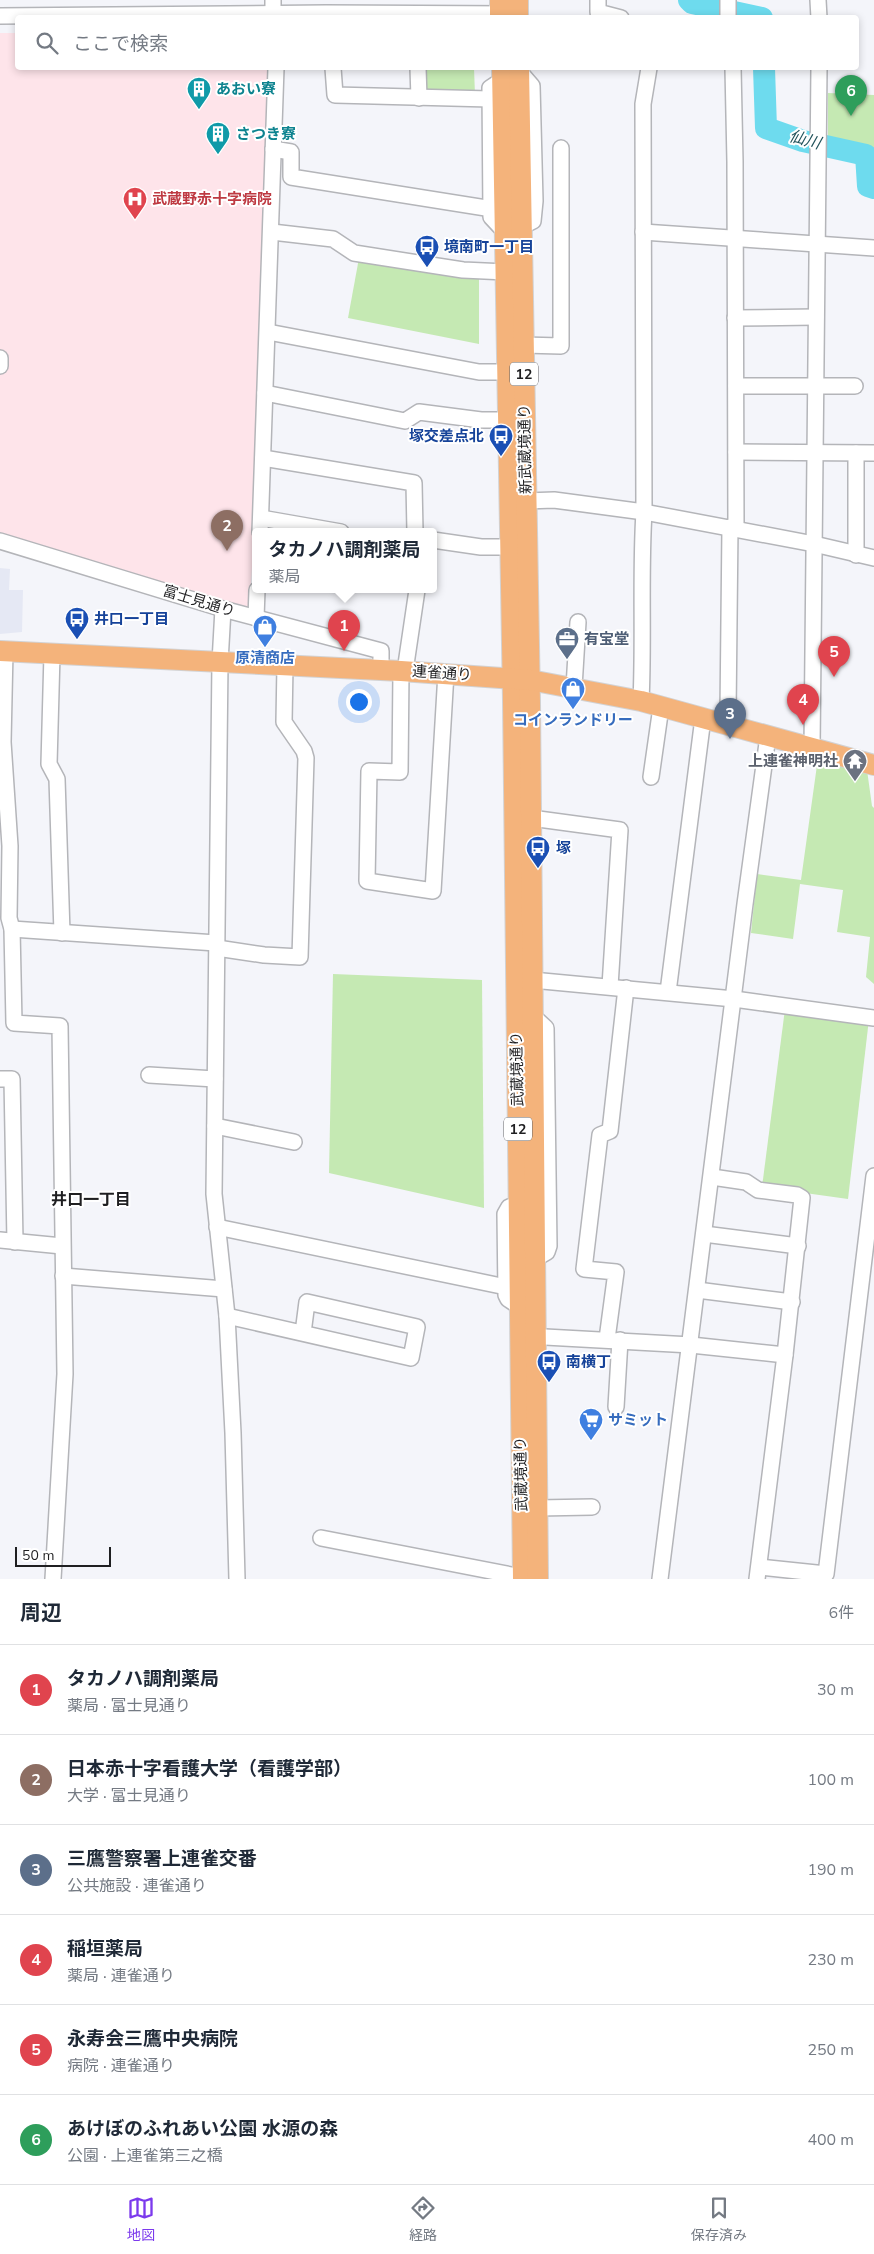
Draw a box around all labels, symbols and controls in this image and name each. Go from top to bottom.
search box [15,15,859,70]
icon: search [33,29,61,57]
text: ここで検索 [73,31,168,57]
pin: 6 [835,75,867,116]
building icon: あおい寮 [186,76,212,110]
place label: あおい寮 [216,79,276,99]
building icon: さつき寮 [205,121,231,155]
place label: さつき寮 [236,124,296,144]
water label: 仙川 [786,125,825,155]
hospital icon: 武蔵野赤十字病院 [122,186,148,220]
place label: 武蔵野赤十字病院 [152,189,272,209]
bus stop icon: 境南町一丁目 [414,234,440,268]
place label: 境南町一丁目 [444,237,534,257]
road number: 12 [510,362,538,386]
street label: 新武蔵境通り [514,404,536,494]
bus stop icon: 塚交差点北 [488,423,514,457]
place label: 塚交差点北 [409,426,484,446]
pin: 2 [211,510,243,551]
popup [252,528,437,593]
text: タカノハ調剤薬局 [268,537,421,563]
text: 薬局 [268,566,301,588]
street label: 富士見通り [160,580,238,622]
bus stop icon: 井口一丁目 [64,606,90,640]
place label: 井口一丁目 [94,609,169,629]
pin: 1 [328,610,360,651]
shop icon: 原清商店 [252,614,278,648]
office icon: 有宝堂 [554,626,580,660]
place label: 有宝堂 [584,629,629,649]
pin: 5 [818,636,850,677]
place label: 原清商店 [235,648,295,668]
street label: 連雀通り [411,661,473,685]
shop icon: コインランドリー [560,676,586,710]
pin: 4 [787,684,819,725]
your location [346,689,372,715]
pin: 3 [714,698,746,739]
place label: コインランドリー [513,710,633,730]
temple icon: 上連雀神明社 [842,748,868,782]
place label: 上連雀神明社 [748,751,838,771]
bus stop icon: 塚 [525,835,551,869]
place label: 塚 [556,838,571,858]
street label: 武蔵境通り [506,1031,528,1107]
road number: 12 [504,1118,532,1140]
district label: 井口一丁目 [51,1189,131,1211]
bus stop icon: 南横丁 [536,1349,562,1383]
place label: 南横丁 [566,1352,611,1372]
supermarket icon: サミット [578,1407,604,1441]
place label: サミット [608,1410,668,1430]
street label: 武蔵境通り [510,1436,532,1512]
scale bar [15,1544,111,1567]
text: 50 m [22,1546,54,1565]
text: 周辺 [20,1599,62,1627]
text: 6件 [828,1602,854,1624]
text: タカノハ調剤薬局 [67,1666,219,1692]
text: 1 [31,1679,41,1701]
text: 30 m [817,1679,854,1701]
text: 薬局 · 富士見通り [67,1695,191,1717]
text: 日本赤十字看護大学（看護学部） [67,1756,352,1782]
text: 2 [31,1769,41,1791]
text: 100 m [807,1769,854,1791]
text: 大学 · 富士見通り [67,1785,191,1807]
text: 三鷹警察署上連雀交番 [67,1846,257,1872]
text: 3 [31,1859,41,1881]
text: 190 m [807,1859,854,1881]
text: 公共施設 · 連雀通り [67,1875,207,1897]
text: 稲垣薬局 [67,1936,143,1962]
text: 4 [31,1949,41,1971]
text: 230 m [807,1949,854,1971]
text: 薬局 · 連雀通り [67,1965,175,1987]
text: 永寿会三鷹中央病院 [67,2026,238,2052]
text: 5 [31,2039,41,2061]
text: 250 m [807,2039,854,2061]
text: 病院 · 連雀通り [67,2055,175,2077]
text: あけぼのふれあい公園 水源の森 [67,2116,338,2142]
text: 6 [31,2129,41,2151]
text: 400 m [807,2129,854,2151]
text: 公園 · 上連雀第三之橋 [67,2145,223,2167]
tab: 地図 [127,2194,155,2245]
tab: 経路 [409,2194,437,2245]
tab: 保存済み [691,2194,747,2245]

